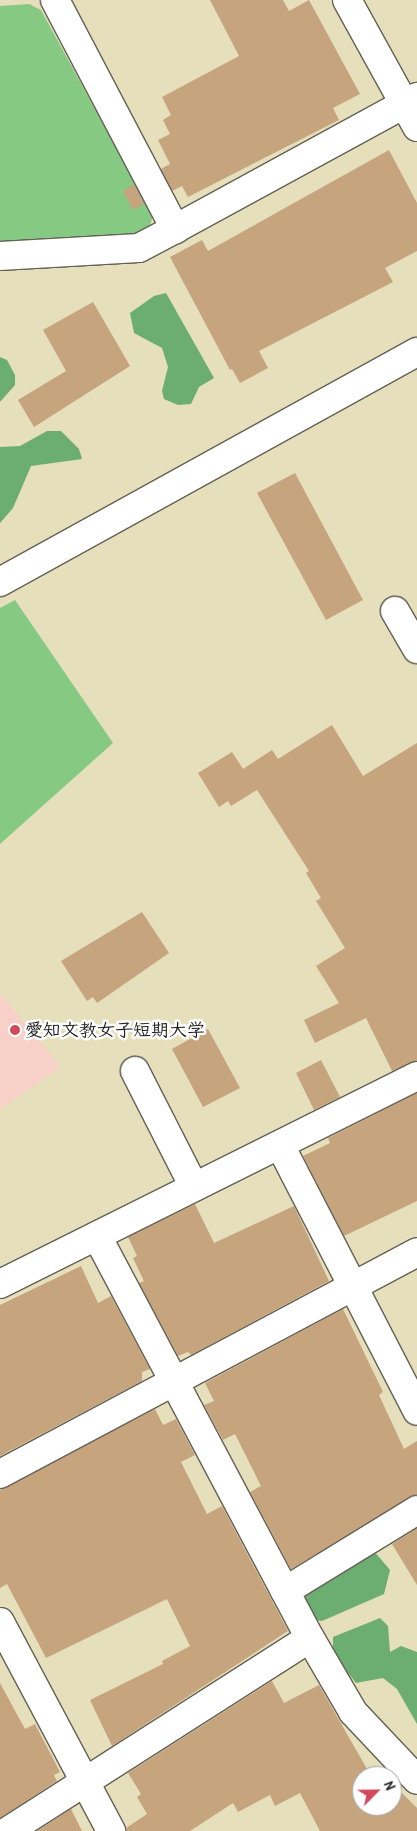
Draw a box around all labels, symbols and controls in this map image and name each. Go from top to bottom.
place label: 愛知文教女子短期大学 [25,1019,205,1041]
marker: 愛知文教女子短期大学 [9,1024,21,1036]
north arrow [352,1766,402,1816]
text: N [380,1778,401,1792]

